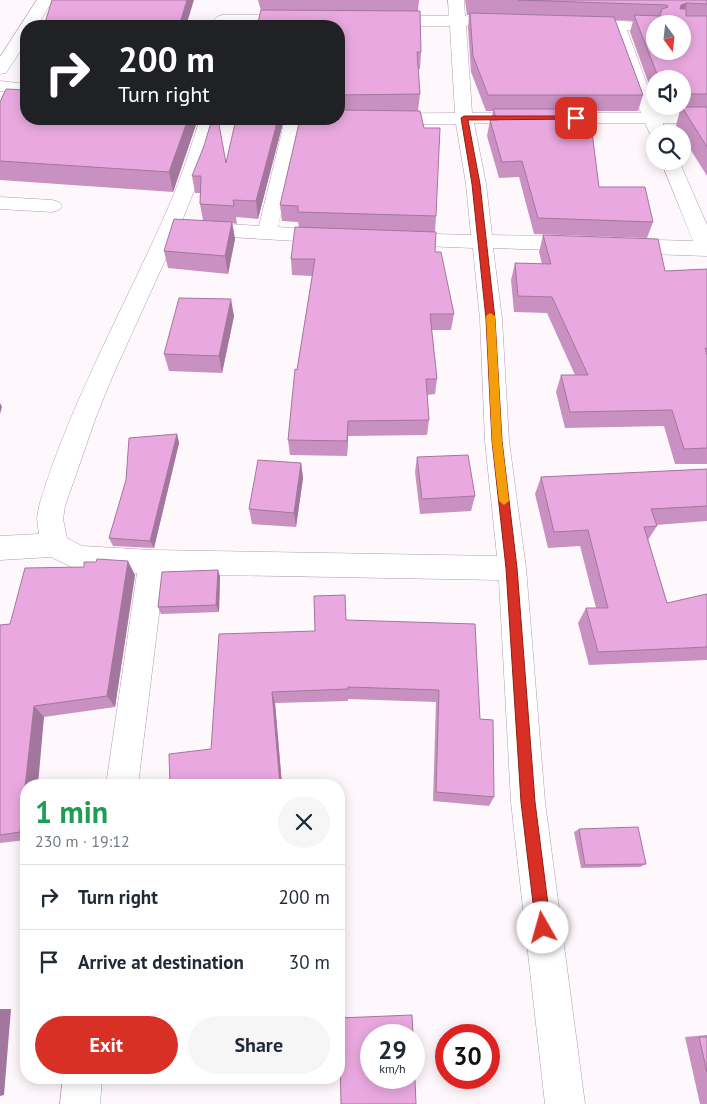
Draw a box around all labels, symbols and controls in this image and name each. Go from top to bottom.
north arrow [646,15,691,60]
map controls [646,15,691,170]
text: 200 m [118,36,215,82]
icon: right [35,40,100,105]
button: sound [646,70,691,115]
text: Turn right [118,80,210,108]
pin [555,97,597,139]
icon: arrive [562,104,590,132]
button: search [646,125,691,170]
text: 1 min [35,792,108,831]
button: close [278,796,330,848]
text: 230 m · 19:12 [35,831,130,851]
icon: right [35,883,63,911]
text: Turn right [78,885,158,909]
text: 200 m [278,885,330,909]
position arrow [516,901,568,953]
icon: arrive [35,948,63,976]
text: Arrive at destination [78,950,244,974]
text: 30 m [289,950,330,974]
button: Exit [35,1016,178,1074]
button: Share [188,1016,330,1074]
speed limit sign: 30 [435,1024,500,1089]
text: 29 [378,1034,407,1066]
text: km/h [379,1061,406,1076]

